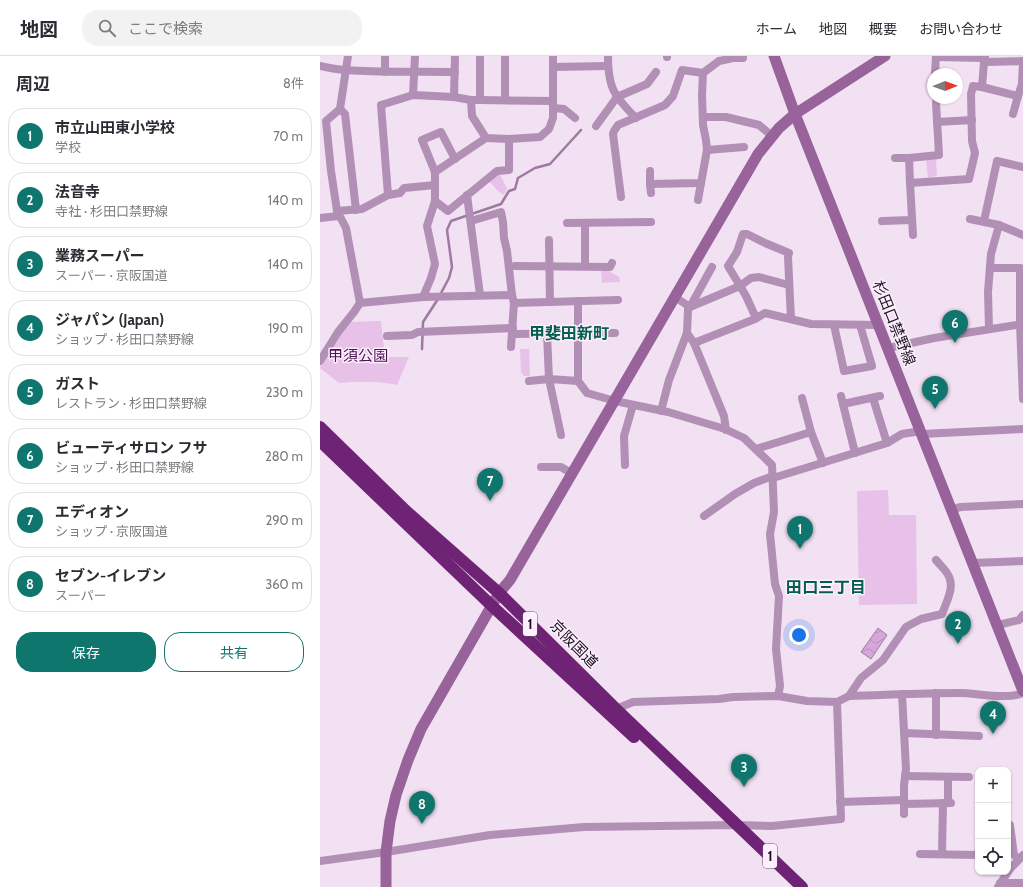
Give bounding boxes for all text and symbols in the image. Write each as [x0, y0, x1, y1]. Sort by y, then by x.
search box [82, 10, 362, 46]
icon: search [96, 17, 118, 39]
text: 地図 [20, 18, 58, 41]
text: ここで検索 [128, 20, 203, 38]
text: ホーム [755, 20, 797, 38]
text: 地図 [819, 20, 847, 38]
text: 概要 [869, 20, 897, 38]
text: お問い合わせ [919, 20, 1003, 38]
north arrow [927, 68, 963, 104]
text: 周辺 [16, 74, 50, 94]
text: 8件 [283, 75, 304, 91]
text: 市立山田東小学校 [55, 119, 175, 137]
text: 1 [28, 128, 32, 144]
text: 70 m [273, 128, 303, 144]
text: 学校 [55, 139, 81, 155]
text: 法音寺 [55, 183, 100, 201]
text: 2 [27, 192, 33, 208]
text: 140 m [268, 192, 303, 208]
text: 寺社 · 杉田口禁野線 [55, 203, 168, 219]
text: 業務スーパー [55, 247, 145, 265]
text: 3 [26, 256, 34, 272]
text: 140 m [268, 256, 303, 272]
text: スーパー · 京阪国道 [55, 267, 168, 283]
street label: 杉田口禁野線 [869, 278, 919, 368]
pin: 6 [942, 310, 968, 343]
text: ジャパン (Japan) [55, 311, 164, 329]
text: 4 [26, 320, 34, 336]
text: 190 m [268, 320, 303, 336]
district label: 甲斐田新町 [529, 324, 609, 343]
text: ショップ · 杉田口禁野線 [55, 331, 194, 347]
park label: 甲須公園 [328, 347, 388, 365]
text: ガスト [55, 375, 100, 393]
pin: 5 [922, 376, 948, 409]
text: 5 [27, 384, 33, 400]
text: 230 m [266, 384, 303, 400]
text: レストラン · 杉田口禁野線 [55, 395, 207, 411]
text: ビューティサロン フサ [55, 439, 207, 457]
text: 6 [26, 448, 34, 464]
text: 280 m [265, 448, 303, 464]
text: ショップ · 杉田口禁野線 [55, 459, 194, 475]
pin: 7 [477, 468, 503, 501]
text: エディオン [55, 503, 129, 521]
text: 7 [27, 512, 33, 528]
text: 290 m [265, 512, 303, 528]
pin: 1 [787, 516, 813, 549]
text: ショップ · 京阪国道 [55, 523, 168, 539]
text: セブン-イレブン [55, 567, 166, 585]
text: 8 [26, 576, 34, 592]
text: 360 m [265, 576, 303, 592]
district label: 田口三丁目 [786, 578, 866, 597]
text: スーパー [55, 587, 107, 603]
pin: 2 [945, 611, 971, 644]
road number: 1 [523, 612, 537, 636]
street label: 京阪国道 [546, 616, 602, 672]
your location [789, 625, 809, 645]
button: 保存 [16, 632, 156, 672]
button: 共有 [164, 632, 304, 672]
pin: 4 [980, 701, 1006, 734]
pin: 3 [731, 754, 757, 787]
map controls [975, 767, 1011, 875]
button: + [975, 767, 1011, 803]
pin: 8 [409, 791, 435, 824]
button: − [975, 803, 1011, 839]
button: locate [975, 839, 1011, 875]
road number: 1 [763, 844, 777, 868]

